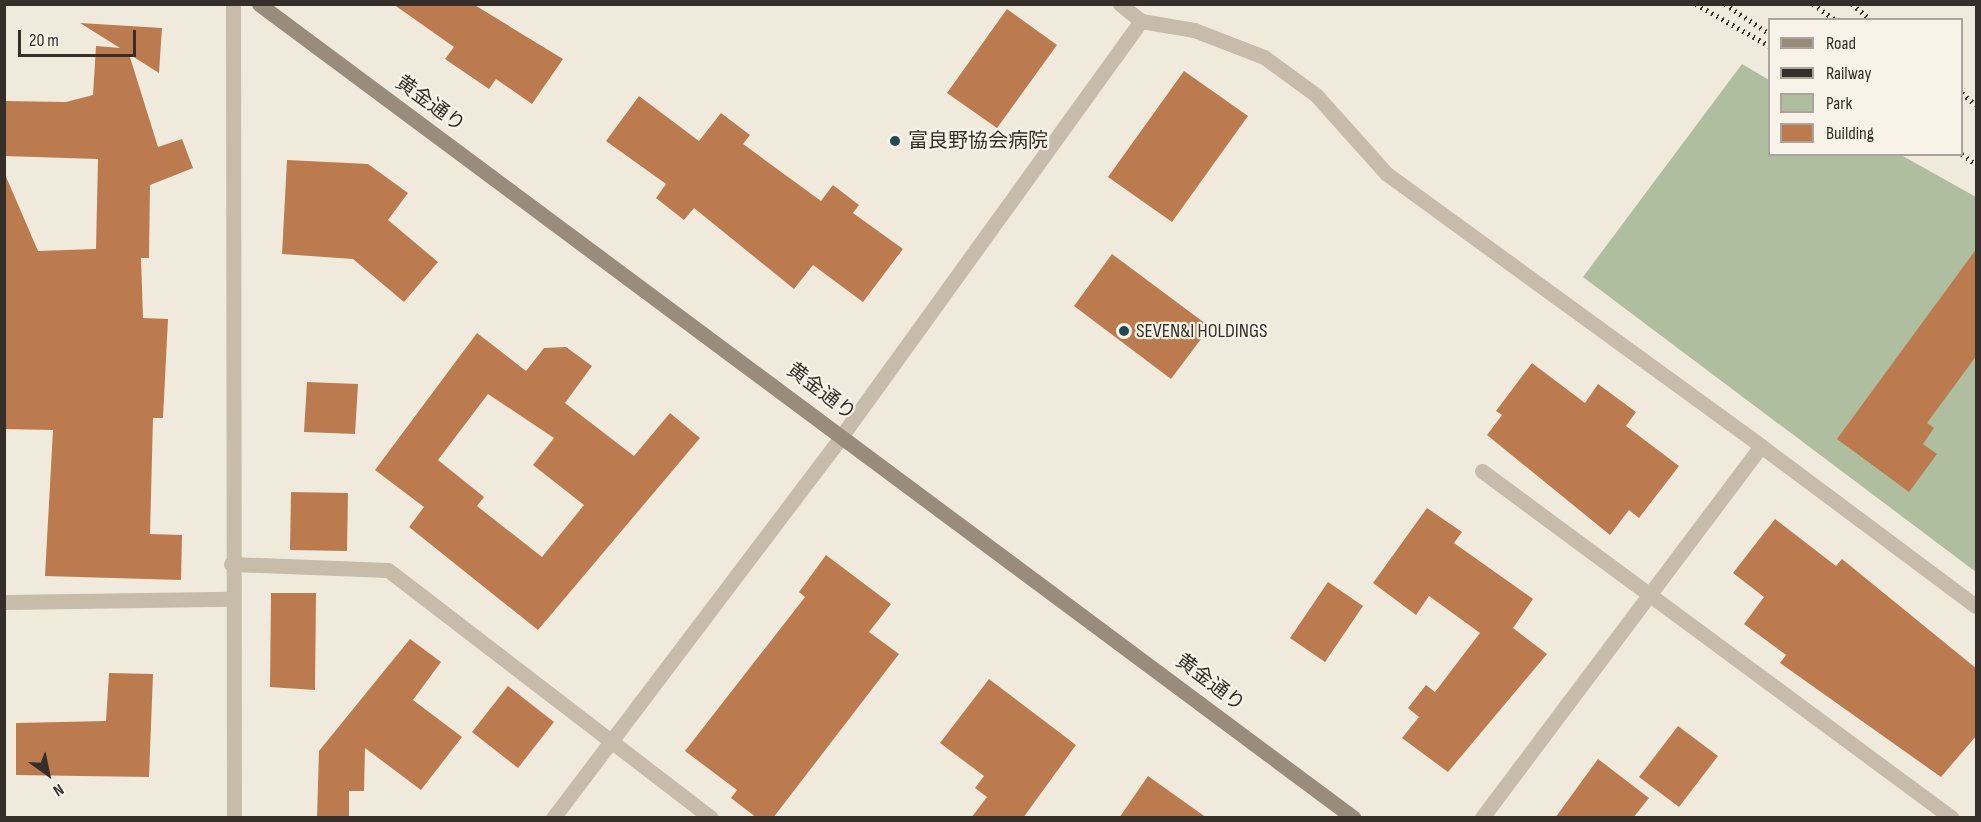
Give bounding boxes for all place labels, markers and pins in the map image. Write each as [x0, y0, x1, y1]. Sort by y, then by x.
place label: 富良野協会病院 [908, 129, 1048, 153]
marker: 富良野協会病院 [886, 132, 904, 150]
place label: SEVEN&I HOLDINGS [1136, 319, 1268, 343]
marker: SEVEN&I HOLDINGS [1117, 324, 1131, 338]

